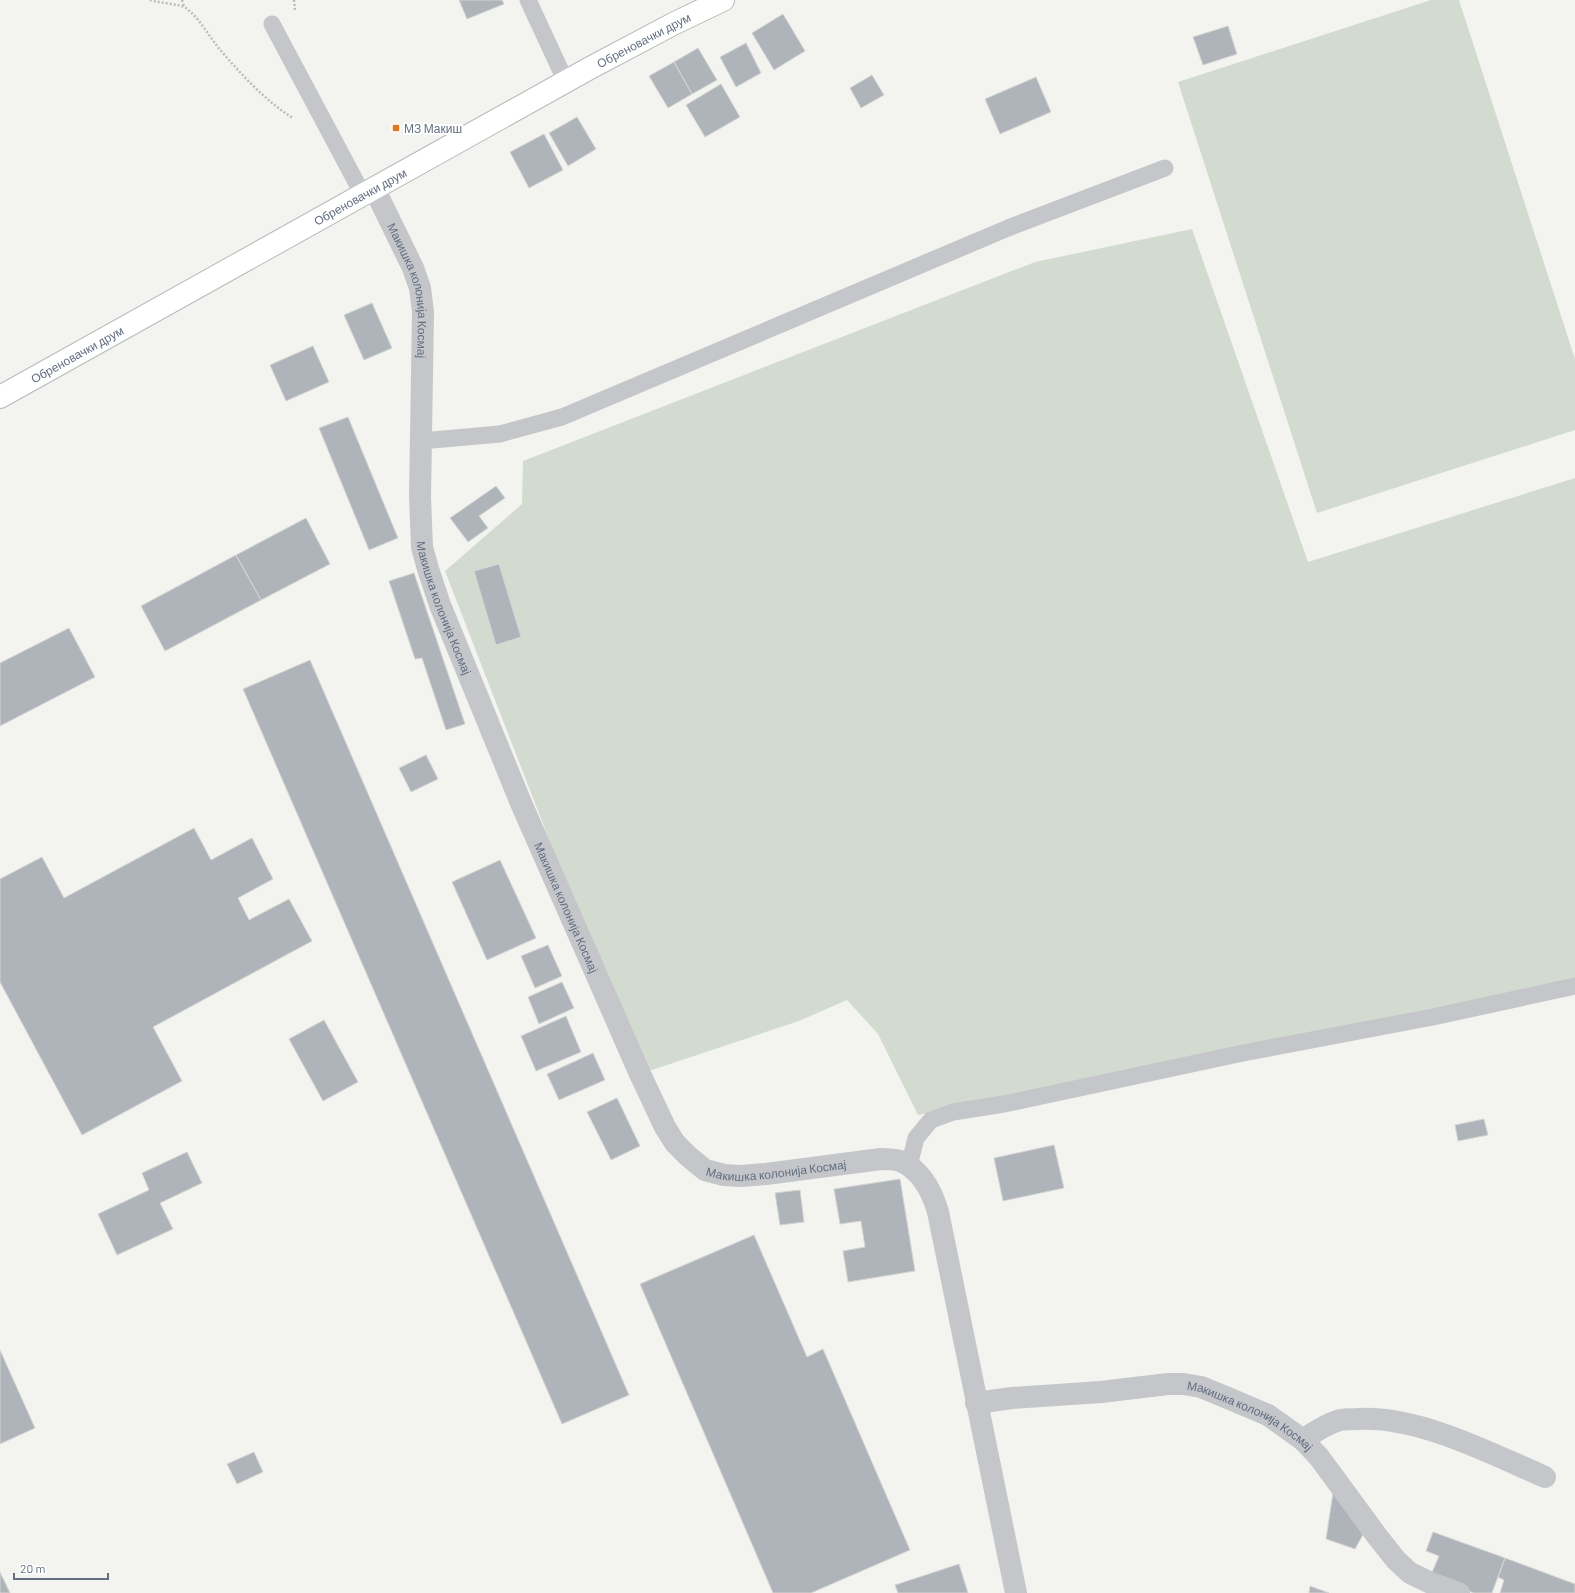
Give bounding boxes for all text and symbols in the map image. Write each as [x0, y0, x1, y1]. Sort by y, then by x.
street label: Обреновачки друм [594, 10, 693, 70]
place label: МЗ Макиш [404, 121, 462, 135]
marker: МЗ Макиш [391, 123, 401, 133]
street label: Обреновачки друм [311, 165, 409, 228]
street label: Макишка колонија Космај [385, 220, 430, 358]
street label: Обреновачки друм [28, 323, 126, 386]
street label: Макишка колонија Космај [415, 541, 475, 677]
street label: Макишка колонија Космај [532, 840, 602, 975]
street label: Макишка колонија Космај [705, 1157, 847, 1183]
street label: Макишка колонија Космај [1186, 1378, 1316, 1454]
scale bar [14, 1555, 108, 1581]
text: 20 m [20, 1561, 46, 1575]

